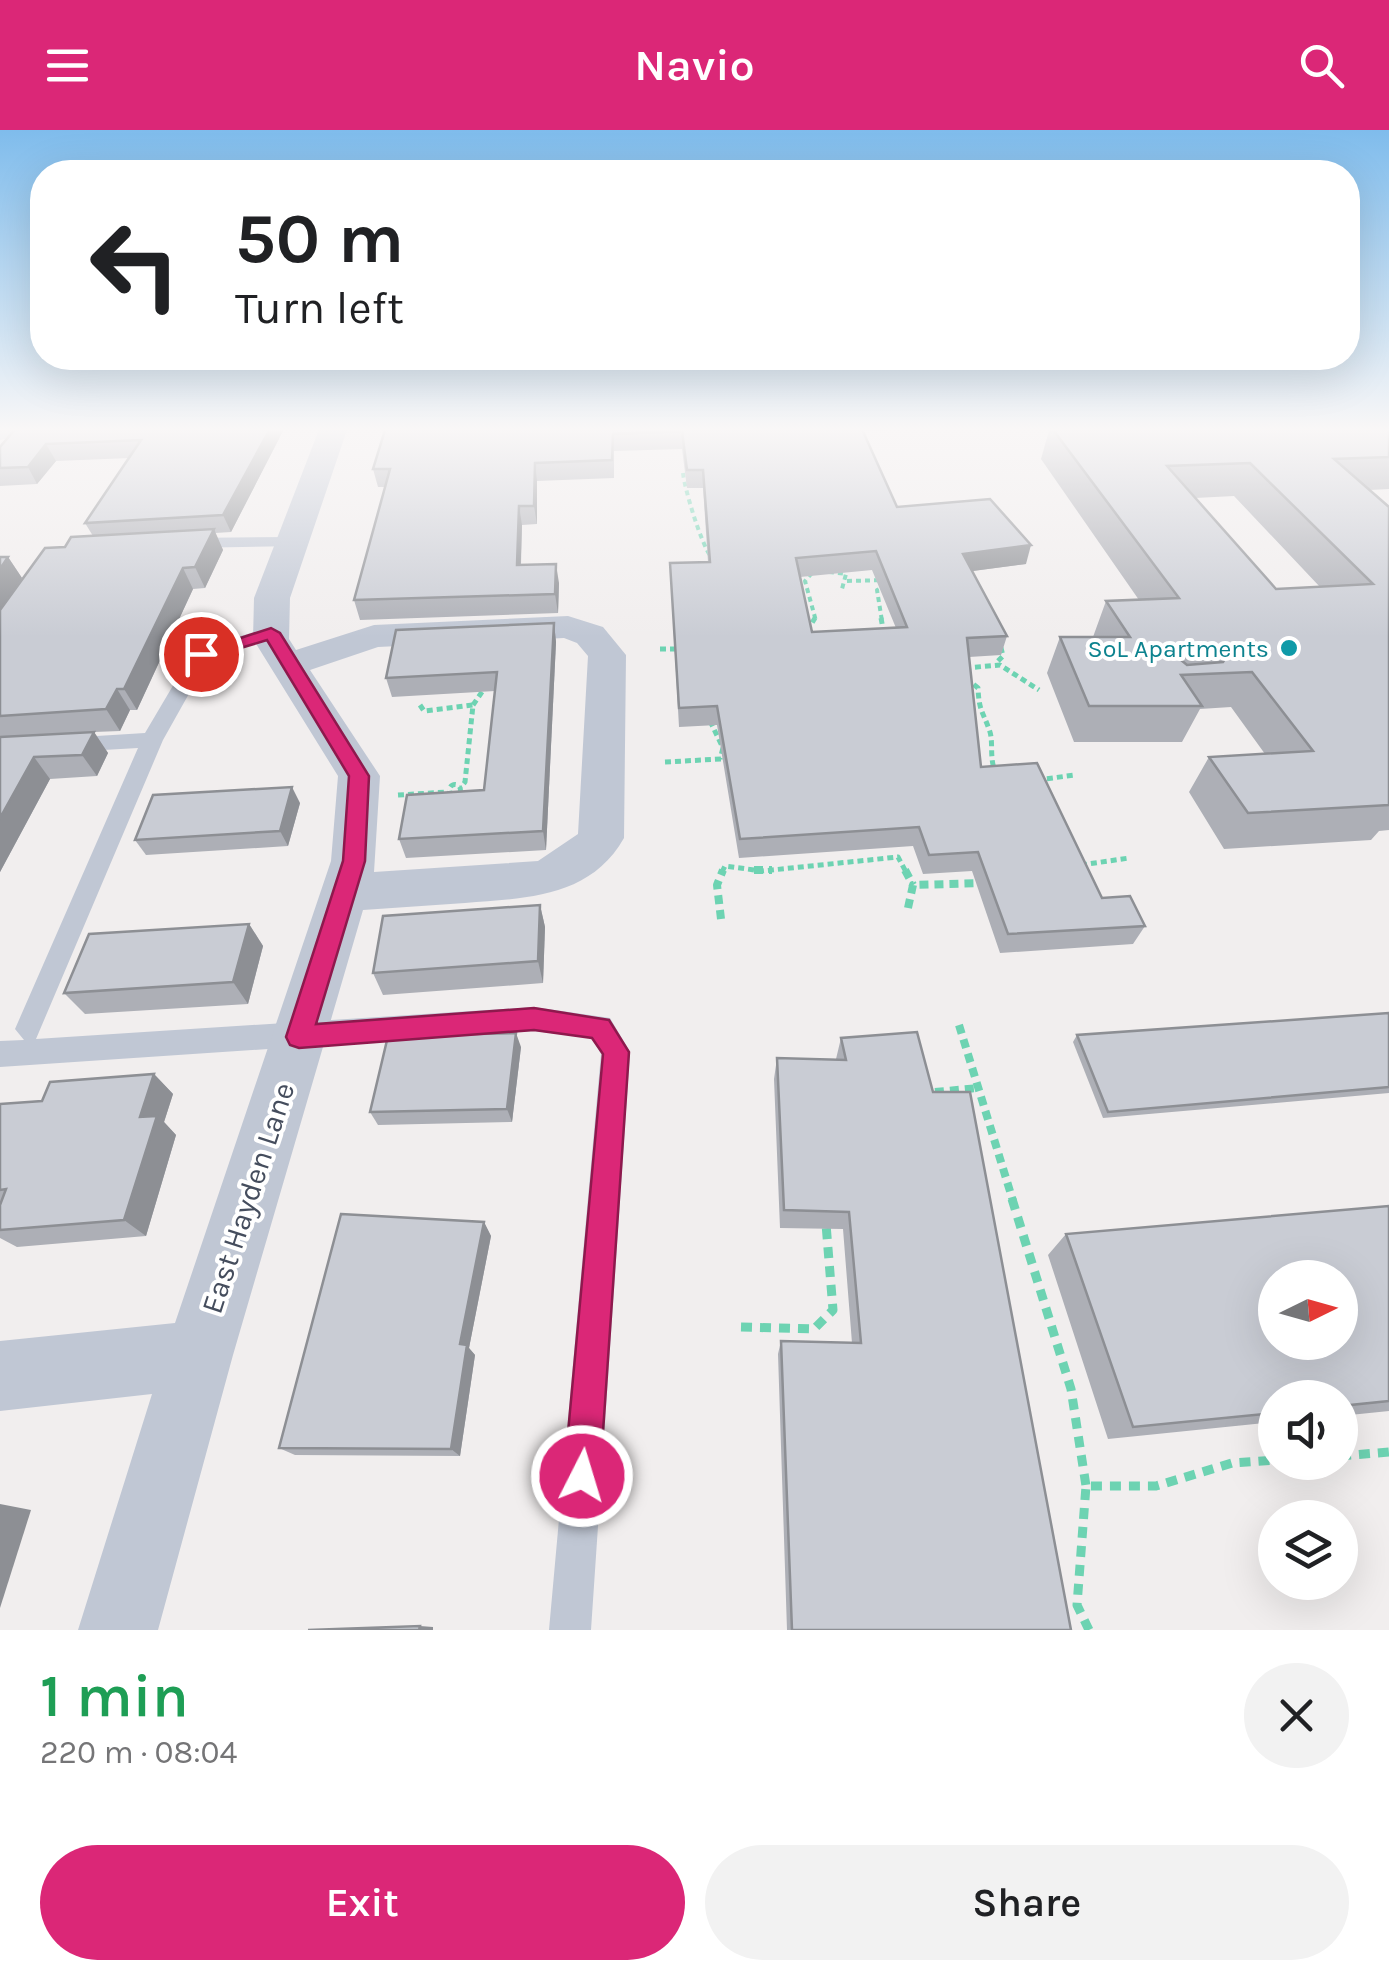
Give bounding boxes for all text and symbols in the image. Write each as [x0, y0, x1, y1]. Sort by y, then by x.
icon: menu [40, 38, 95, 93]
icon: search [1294, 38, 1349, 93]
text: Navio [634, 39, 755, 91]
text: 50 m [235, 198, 404, 280]
icon: left [70, 200, 200, 330]
text: Turn left [235, 282, 404, 334]
pin [159, 612, 244, 697]
icon: arrive [174, 627, 229, 682]
place label: SoL Apartments [1088, 634, 1269, 663]
marker: SoL Apartments [1278, 637, 1300, 659]
street label: East Hayden Lane [194, 1078, 302, 1318]
north arrow [1258, 1260, 1358, 1360]
map controls [1258, 1260, 1358, 1600]
button: sound [1258, 1380, 1358, 1480]
position arrow [530, 1424, 634, 1528]
button: layers [1258, 1500, 1358, 1600]
text: 1 min [40, 1661, 189, 1731]
button: close [1244, 1663, 1349, 1768]
text: 220 m · 08:04 [40, 1734, 237, 1771]
button: Exit [40, 1845, 685, 1960]
button: Share [705, 1845, 1349, 1960]

